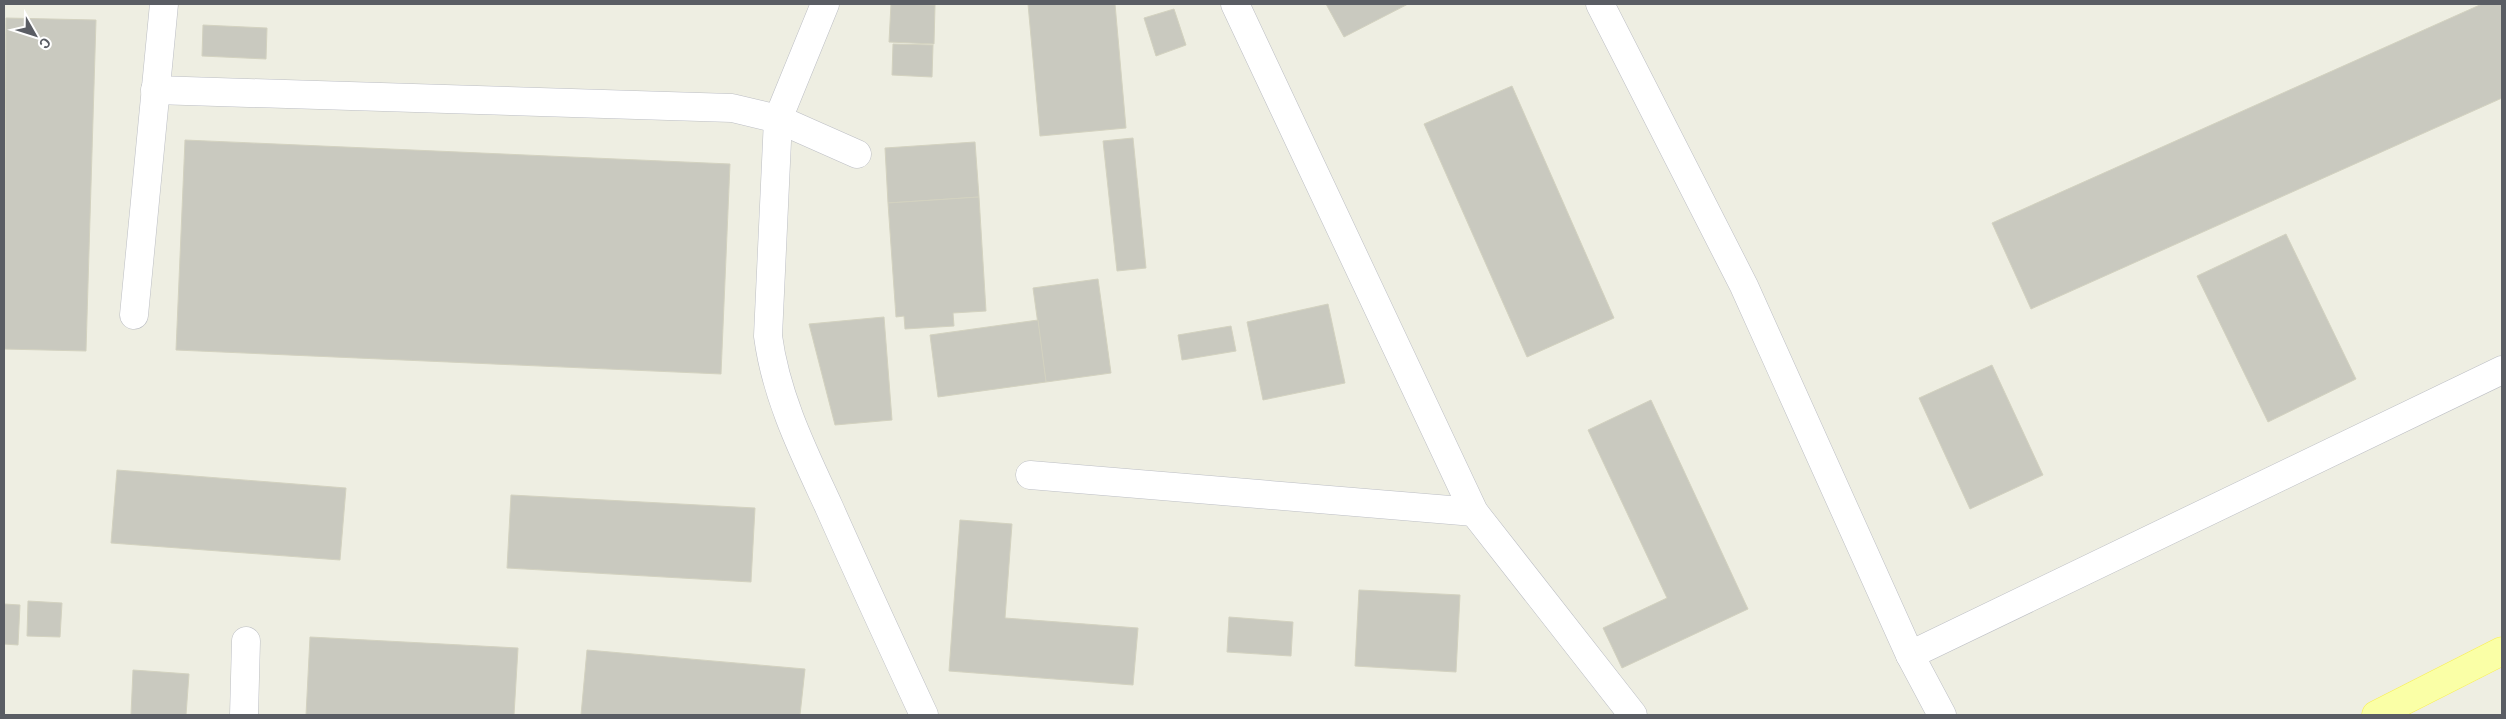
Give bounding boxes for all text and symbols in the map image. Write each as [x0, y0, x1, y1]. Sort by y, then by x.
north arrow [10, 10, 60, 60]
text: С [36, 35, 54, 52]

